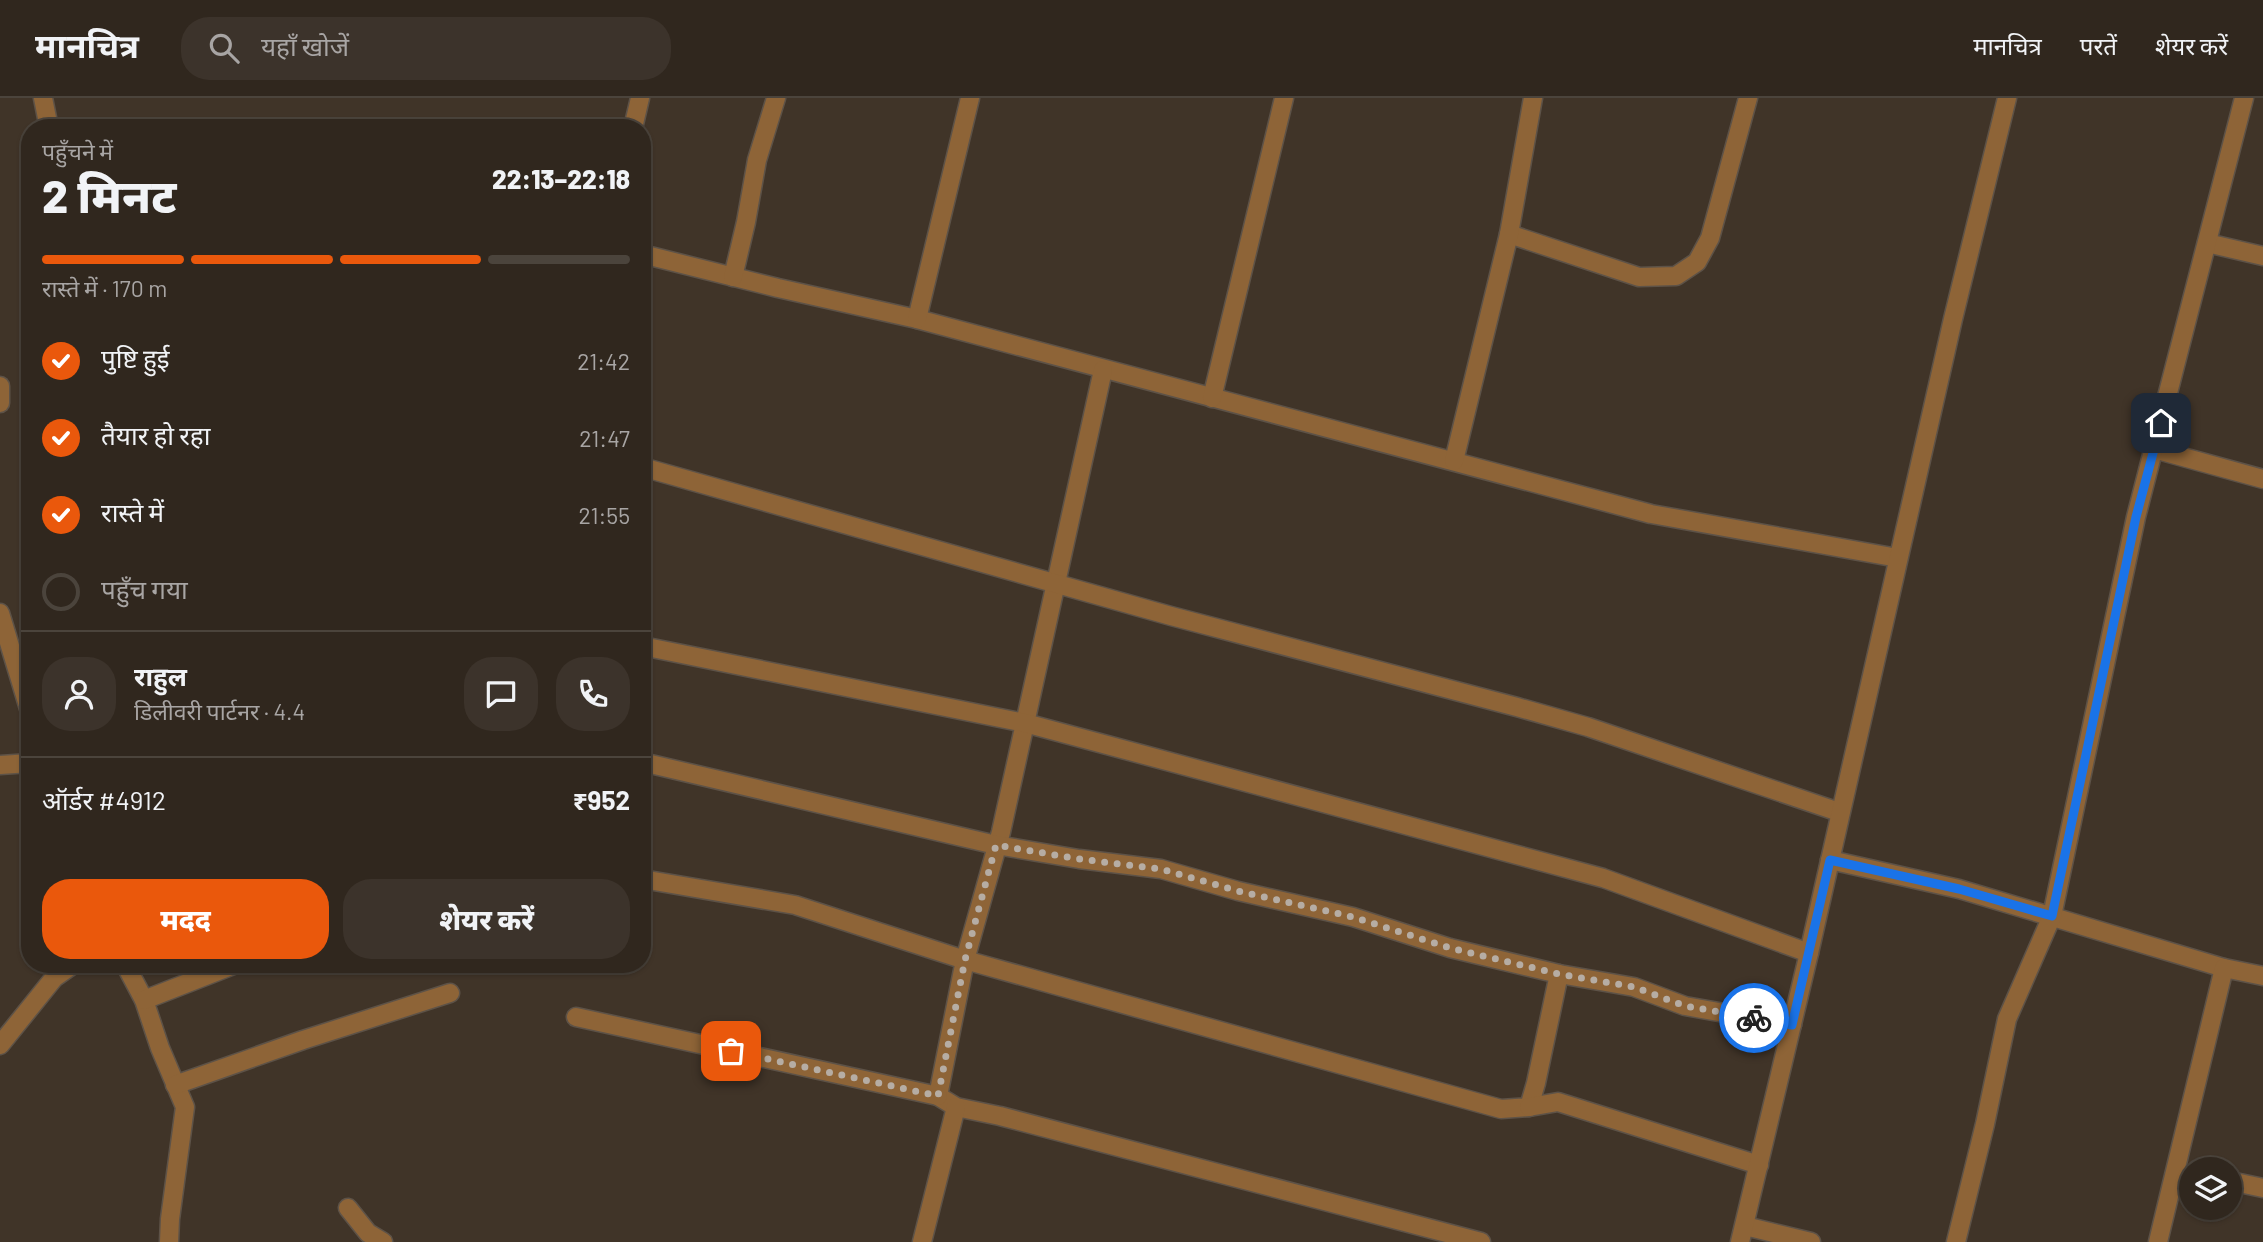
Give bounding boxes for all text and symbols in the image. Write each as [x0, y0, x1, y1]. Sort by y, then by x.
search box [181, 17, 671, 80]
text: मानचित्र [35, 25, 139, 65]
icon: search [205, 29, 243, 67]
text: यहाँ खोजें [261, 30, 349, 61]
text: मानचित्र [1973, 31, 2042, 60]
text: परतें [2080, 31, 2117, 60]
text: शेयर करें [2155, 31, 2228, 60]
text: पहुँचने में [42, 137, 113, 165]
text: 22:13–22:18 [492, 163, 630, 194]
text: 2 मिनट [42, 167, 176, 222]
text: रास्ते में · 170 m [42, 274, 167, 302]
icon: check [42, 342, 80, 380]
text: पुष्टि हुई [101, 342, 169, 373]
text: 21:42 [577, 347, 630, 375]
pin [2131, 393, 2191, 453]
icon: home [2142, 404, 2180, 442]
icon: check [42, 419, 80, 457]
text: तैयार हो रहा [101, 419, 210, 450]
text: 21:47 [579, 424, 630, 452]
icon: check [42, 496, 80, 534]
text: रास्ते में [101, 496, 164, 527]
text: 21:55 [579, 501, 630, 529]
text: पहुँच गया [101, 573, 188, 604]
button: person [42, 657, 116, 731]
button: chat [464, 657, 538, 731]
button: phone [556, 657, 630, 731]
text: राहुल [134, 660, 187, 691]
text: डिलीवरी पार्टनर · 4.4 [134, 697, 305, 725]
text: ऑर्डर #4912 [42, 784, 166, 815]
text: ₹952 [573, 784, 630, 815]
button: मदद [42, 879, 329, 959]
button: शेयर करें [343, 879, 630, 959]
courier [1719, 983, 1789, 1053]
icon: bike [1735, 999, 1773, 1037]
pin [701, 1021, 761, 1081]
icon: bag [712, 1032, 750, 1070]
map controls [2179, 1157, 2242, 1220]
button: layers [2179, 1157, 2242, 1220]

